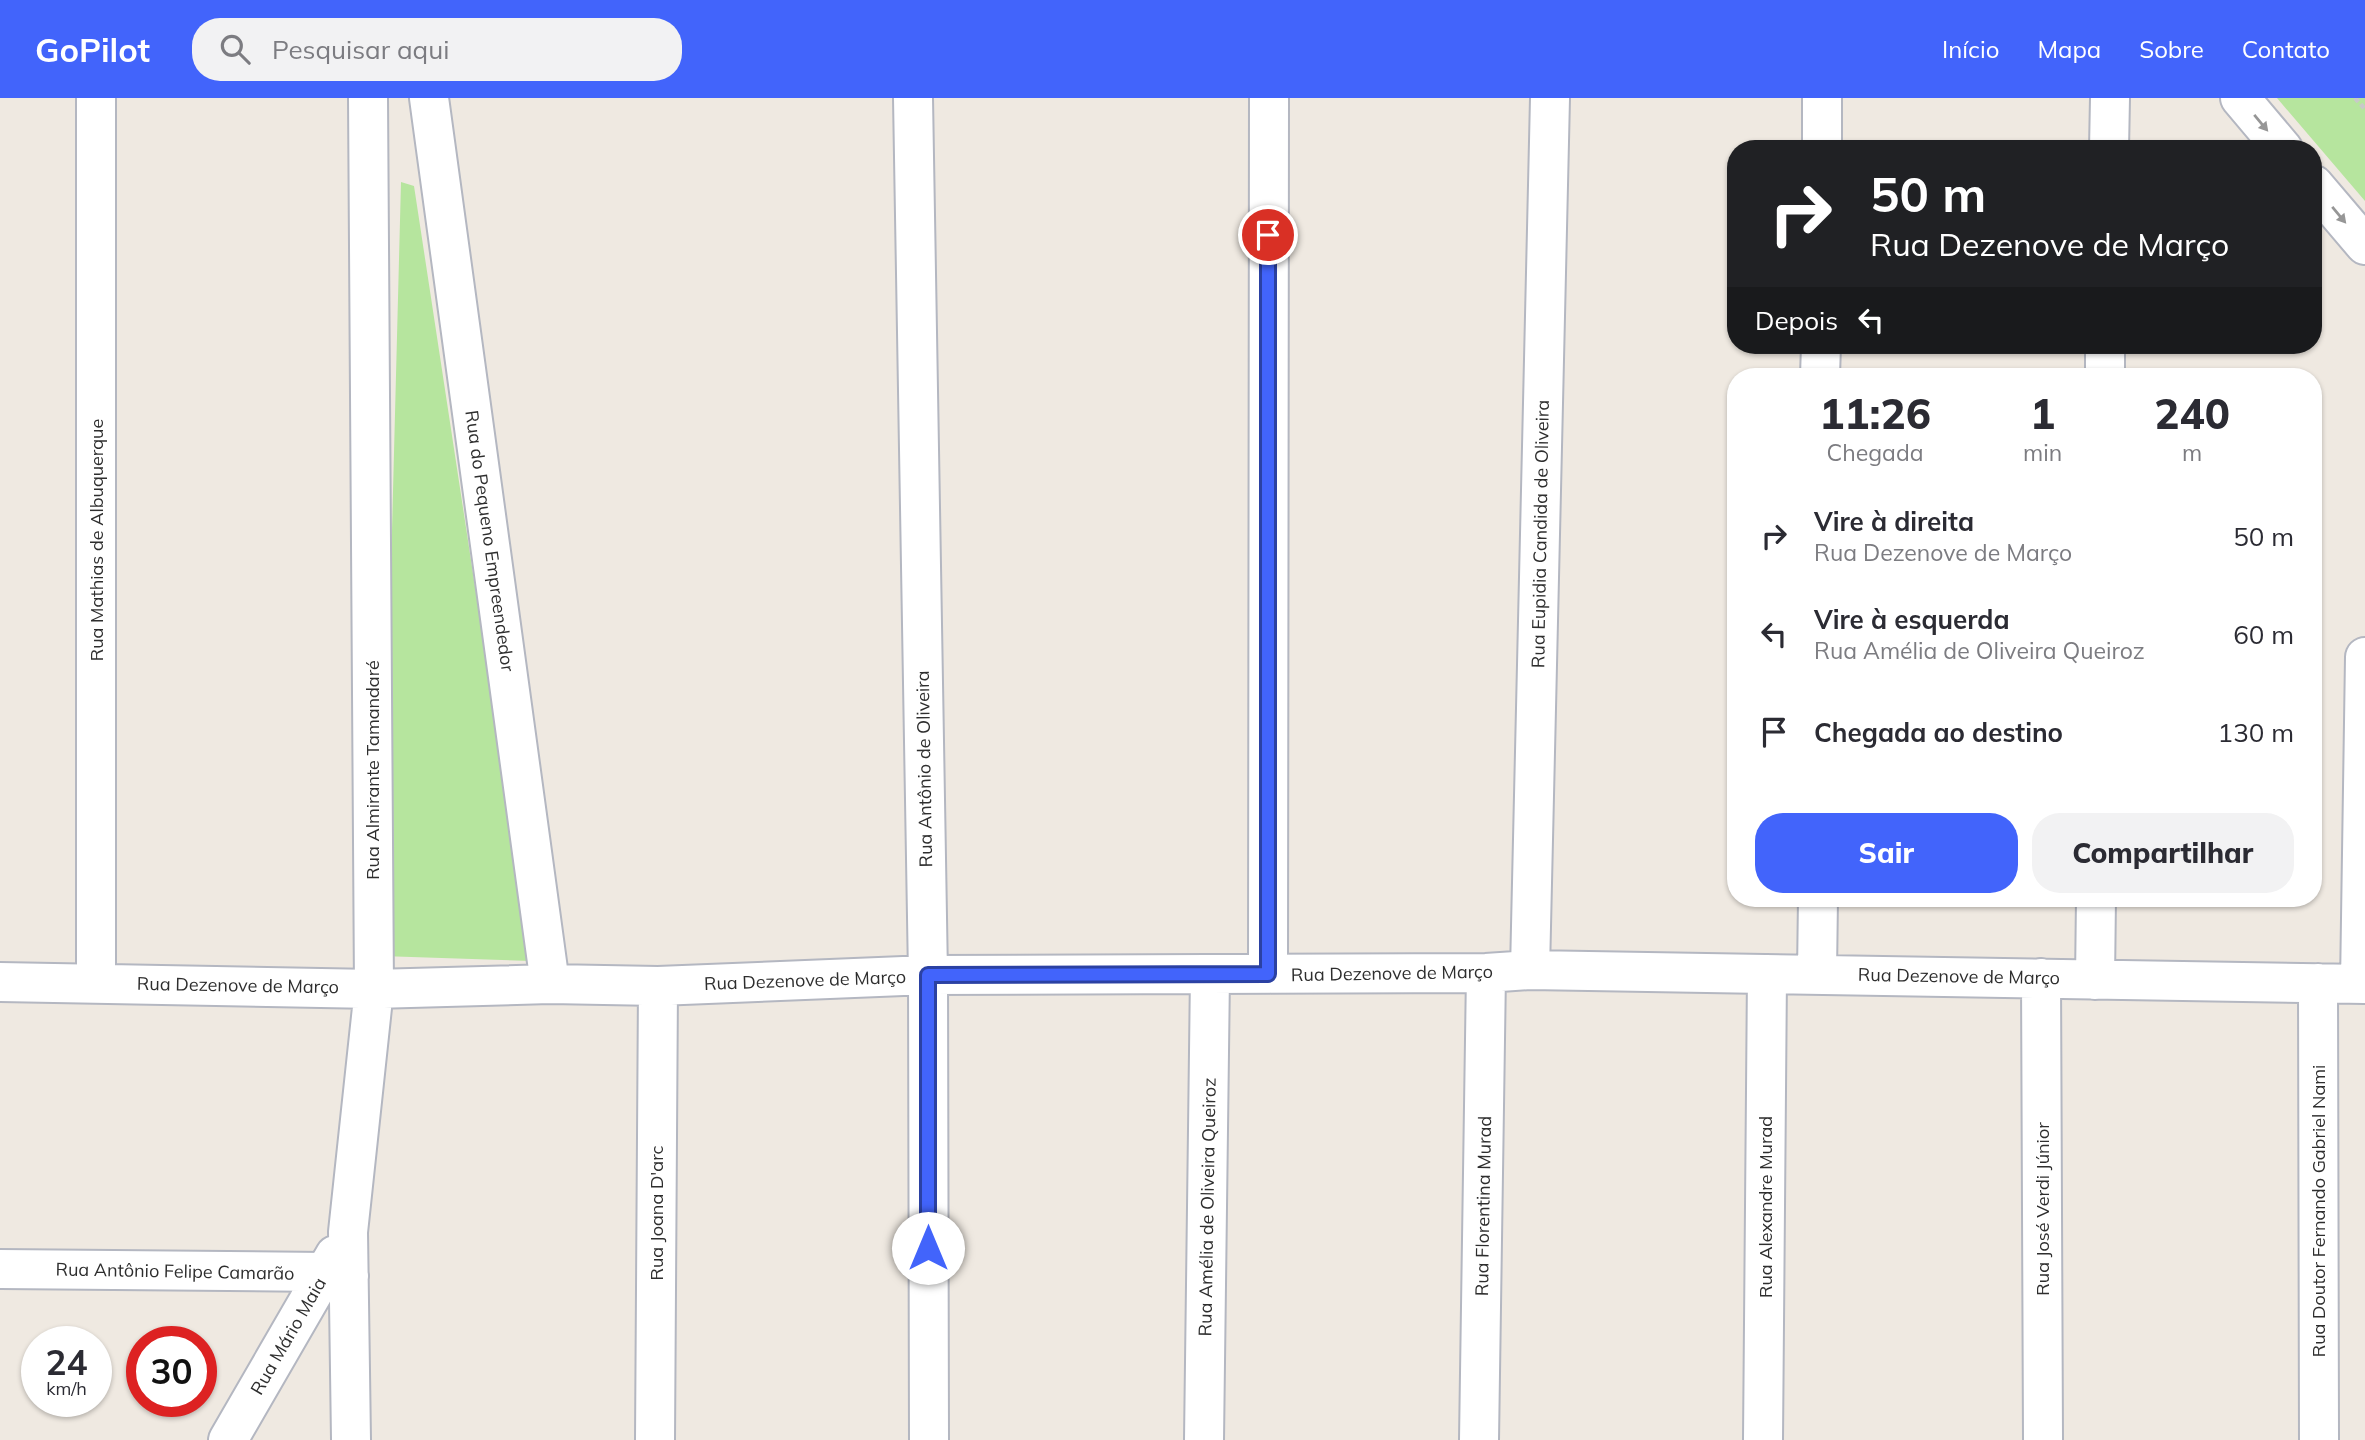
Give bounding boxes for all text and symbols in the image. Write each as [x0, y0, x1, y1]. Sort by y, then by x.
search box [192, 18, 682, 81]
text: GoPilot [35, 29, 150, 70]
icon: search [216, 30, 254, 68]
text: Pesquisar aqui [272, 33, 449, 66]
text: Início [1942, 34, 1999, 64]
text: Mapa [2037, 34, 2101, 64]
text: Sobre [2139, 34, 2204, 64]
text: Contato [2242, 34, 2330, 64]
one-way arrow [2253, 115, 2268, 132]
text: 50 m [1870, 163, 1986, 224]
icon: right [1755, 168, 1846, 259]
pin [1238, 205, 1298, 265]
one-way arrow [2331, 206, 2346, 223]
icon: arrive [1249, 216, 1287, 254]
text: Rua Dezenove de Março [1870, 224, 2229, 264]
icon: left [1852, 301, 1890, 339]
text: Depois [1755, 304, 1838, 337]
text: 11:26 [1819, 387, 1931, 440]
text: 1 [2030, 387, 2055, 440]
text: 240 [2154, 387, 2230, 440]
street label: Rua Eupidia Candida de Oliveira [1526, 400, 1554, 668]
street label: Rua do Pequeno Empreendedor [460, 409, 520, 674]
street label: Rua Mathias de Albuquerque [85, 419, 108, 661]
text: Chegada [1826, 438, 1923, 467]
text: min [2023, 438, 2062, 467]
text: m [2182, 438, 2202, 467]
text: Vire à direita [1814, 505, 1974, 538]
icon: right [1755, 517, 1793, 555]
text: 50 m [2233, 520, 2294, 553]
text: Rua Dezenove de Março [1814, 538, 2072, 567]
text: Vire à esquerda [1814, 603, 2010, 636]
icon: left [1755, 615, 1793, 653]
text: 60 m [2233, 618, 2294, 651]
text: Rua Amélia de Oliveira Queiroz [1814, 636, 2145, 665]
street label: Rua Almirante Tamandaré [361, 660, 384, 880]
street label: Rua Antônio de Oliveira [911, 670, 937, 868]
icon: arrive [1755, 713, 1793, 751]
text: Chegada ao destino [1814, 716, 2063, 749]
text: 130 m [2218, 716, 2294, 749]
button: Sair [1755, 813, 2018, 893]
button: Compartilhar [2032, 813, 2294, 893]
street label: Rua Dezenove de Março [1291, 960, 1493, 986]
street label: Rua Dezenove de Março [1858, 963, 2060, 989]
street label: Rua Dezenove de Março [704, 965, 906, 995]
street label: Rua Dezenove de Março [137, 972, 339, 998]
street label: Rua Doutor Fernando Gabriel Nami [2307, 1065, 2330, 1357]
street label: Rua Amélia de Oliveira Queiroz [1193, 1077, 1221, 1337]
street label: Rua Florentina Murad [1470, 1116, 1496, 1296]
street label: Rua Alexandre Murad [1754, 1116, 1777, 1298]
street label: Rua José Verdi Júnior [2031, 1122, 2054, 1296]
street label: Rua Joana D'arc [645, 1145, 668, 1280]
position arrow [891, 1211, 965, 1285]
street label: Rua Antônio Felipe Camarão [55, 1257, 295, 1285]
street label: Rua Mário Maia [245, 1273, 331, 1399]
speed limit sign: 30 [126, 1326, 217, 1417]
text: 24 [45, 1340, 88, 1384]
text: km/h [46, 1377, 87, 1400]

